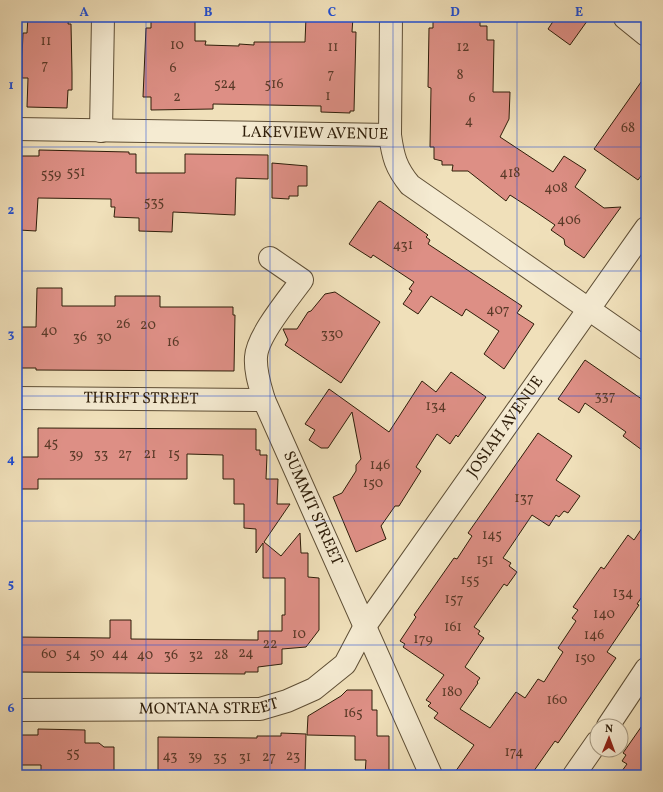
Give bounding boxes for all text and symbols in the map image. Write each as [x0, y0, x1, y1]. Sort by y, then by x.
text: A [79, 4, 89, 22]
text: B [204, 4, 213, 22]
text: C [328, 4, 336, 22]
text: D [450, 4, 460, 22]
text: E [575, 4, 583, 22]
house number: 11 [41, 32, 51, 51]
house number: 10 [170, 36, 184, 55]
house number: 11 [328, 38, 338, 57]
house number: 12 [457, 38, 469, 57]
house number: 7 [42, 56, 49, 75]
house number: 6 [169, 59, 177, 78]
house number: 7 [328, 65, 335, 84]
house number: 8 [456, 66, 464, 85]
house number: 524 [214, 75, 236, 94]
house number: 516 [264, 75, 284, 94]
text: 1 [8, 77, 14, 95]
house number: 1 [325, 87, 331, 106]
house number: 2 [173, 88, 181, 107]
house number: 6 [468, 89, 476, 108]
house number: 4 [465, 112, 473, 131]
house number: 68 [621, 119, 635, 138]
street label: LAKEVIEW AVENUE [241, 122, 389, 146]
house number: 551 [67, 163, 85, 182]
house number: 418 [500, 164, 520, 183]
house number: 559 [41, 165, 61, 184]
house number: 408 [544, 179, 568, 198]
house number: 535 [144, 193, 164, 212]
text: 2 [8, 202, 15, 220]
house number: 406 [557, 211, 581, 230]
house number: 431 [393, 236, 413, 255]
house number: 407 [486, 301, 510, 320]
house number: 26 [116, 315, 130, 334]
house number: 20 [140, 316, 156, 335]
house number: 40 [41, 322, 57, 341]
house number: 330 [321, 325, 343, 344]
text: 3 [8, 326, 15, 344]
house number: 36 [73, 328, 87, 347]
house number: 30 [96, 328, 112, 347]
house number: 16 [167, 333, 179, 352]
street label: JOSIAH AVENUE [462, 372, 549, 482]
house number: 337 [594, 387, 616, 406]
street label: THRIFT STREET [83, 388, 199, 410]
house number: 134 [426, 397, 446, 416]
house number: 45 [44, 434, 58, 453]
house number: 39 [69, 445, 83, 464]
house number: 33 [94, 445, 108, 464]
house number: 27 [118, 445, 132, 464]
house number: 21 [144, 445, 156, 464]
house number: 15 [168, 445, 180, 464]
street label: SUMMIT STREET [277, 448, 347, 569]
text: 4 [7, 451, 15, 469]
house number: 146 [370, 456, 390, 475]
house number: 150 [363, 474, 383, 493]
house number: 137 [514, 489, 534, 508]
house number: 145 [482, 526, 502, 545]
house number: 151 [476, 551, 494, 570]
house number: 155 [461, 571, 479, 590]
text: 5 [8, 576, 14, 594]
house number: 134 [613, 584, 633, 603]
house number: 157 [445, 590, 464, 609]
house number: 140 [593, 605, 615, 624]
house number: 161 [444, 618, 462, 637]
house number: 10 [292, 625, 306, 644]
house number: 146 [584, 626, 604, 645]
house number: 179 [413, 630, 433, 649]
house number: 22 [262, 635, 278, 654]
house number: 24 [238, 644, 254, 663]
house number: 60 [41, 645, 57, 664]
house number: 54 [65, 645, 81, 664]
house number: 50 [90, 645, 104, 664]
house number: 44 [112, 645, 128, 664]
house number: 40 [137, 646, 153, 665]
house number: 36 [164, 646, 178, 665]
house number: 32 [189, 646, 203, 665]
house number: 28 [214, 646, 228, 665]
house number: 150 [575, 649, 595, 668]
house number: 180 [442, 683, 462, 702]
house number: 160 [547, 691, 567, 710]
street label: MONTANA STREET [139, 693, 282, 720]
text: 6 [7, 700, 15, 718]
house number: 165 [343, 704, 363, 723]
north arrow [589, 718, 629, 758]
text: N [605, 722, 613, 737]
house number: 174 [504, 743, 524, 762]
house number: 55 [66, 744, 80, 763]
house number: 43 [163, 747, 177, 766]
house number: 39 [188, 747, 202, 766]
house number: 23 [286, 747, 300, 766]
house number: 35 [213, 748, 227, 767]
house number: 31 [239, 748, 251, 767]
house number: 27 [262, 748, 276, 767]

